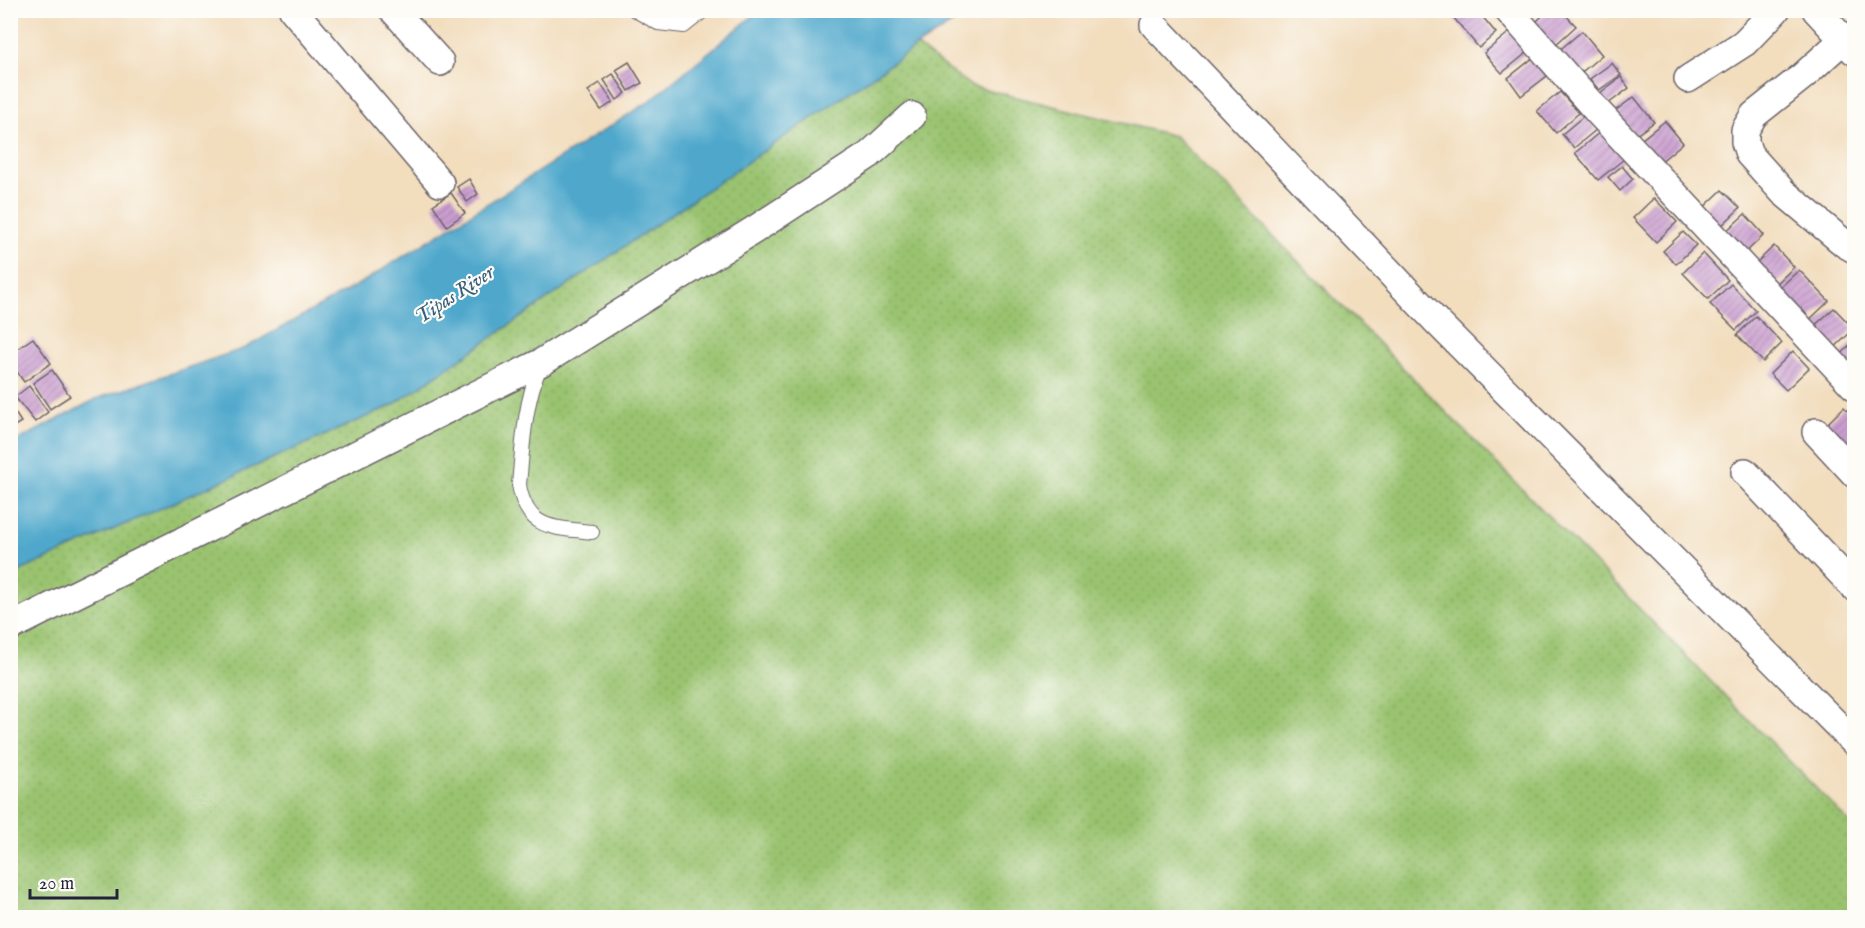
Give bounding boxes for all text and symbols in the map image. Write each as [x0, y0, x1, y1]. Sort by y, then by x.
water label: Tipas River [411, 260, 500, 330]
scale bar [30, 862, 117, 900]
text: 20 m [39, 873, 74, 896]

